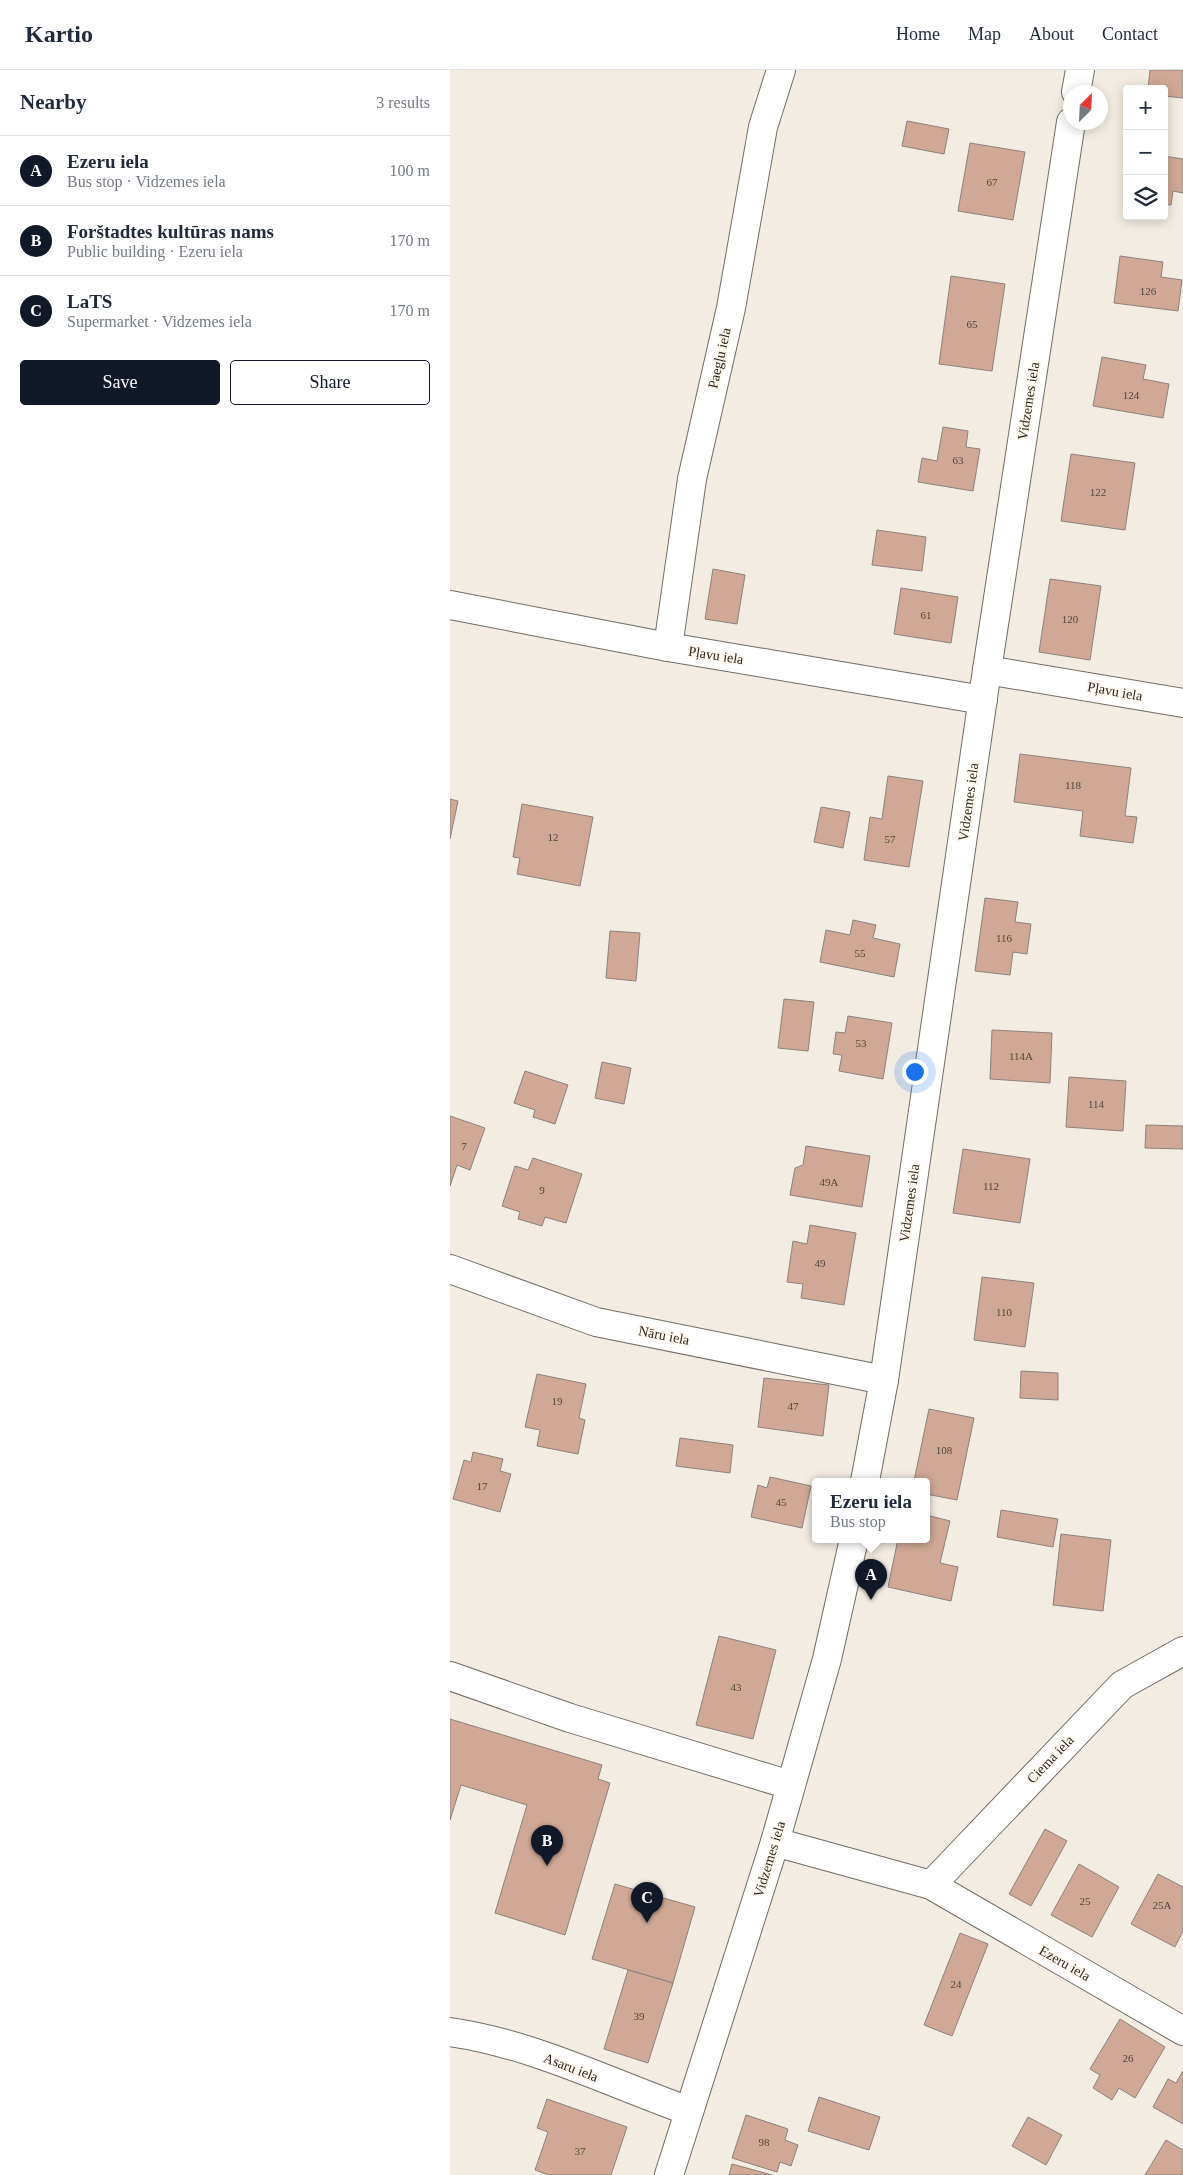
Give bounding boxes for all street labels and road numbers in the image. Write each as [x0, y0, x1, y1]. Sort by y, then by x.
street label: Paegļu iela [705, 326, 735, 390]
street label: Vidzemes iela [1015, 360, 1042, 441]
street label: Pļavu iela [687, 644, 745, 668]
street label: Pļavu iela [1086, 679, 1144, 705]
street label: Vidzemes iela [956, 761, 982, 842]
street label: Vidzemes iela [897, 1162, 923, 1243]
street label: Nāru iela [637, 1323, 691, 1348]
street label: Ciema iela [1024, 1732, 1077, 1786]
street label: Vidzemes iela [751, 1819, 788, 1899]
street label: Ezeru iela [1037, 1943, 1094, 1984]
street label: Asaru iela [541, 2050, 601, 2085]

